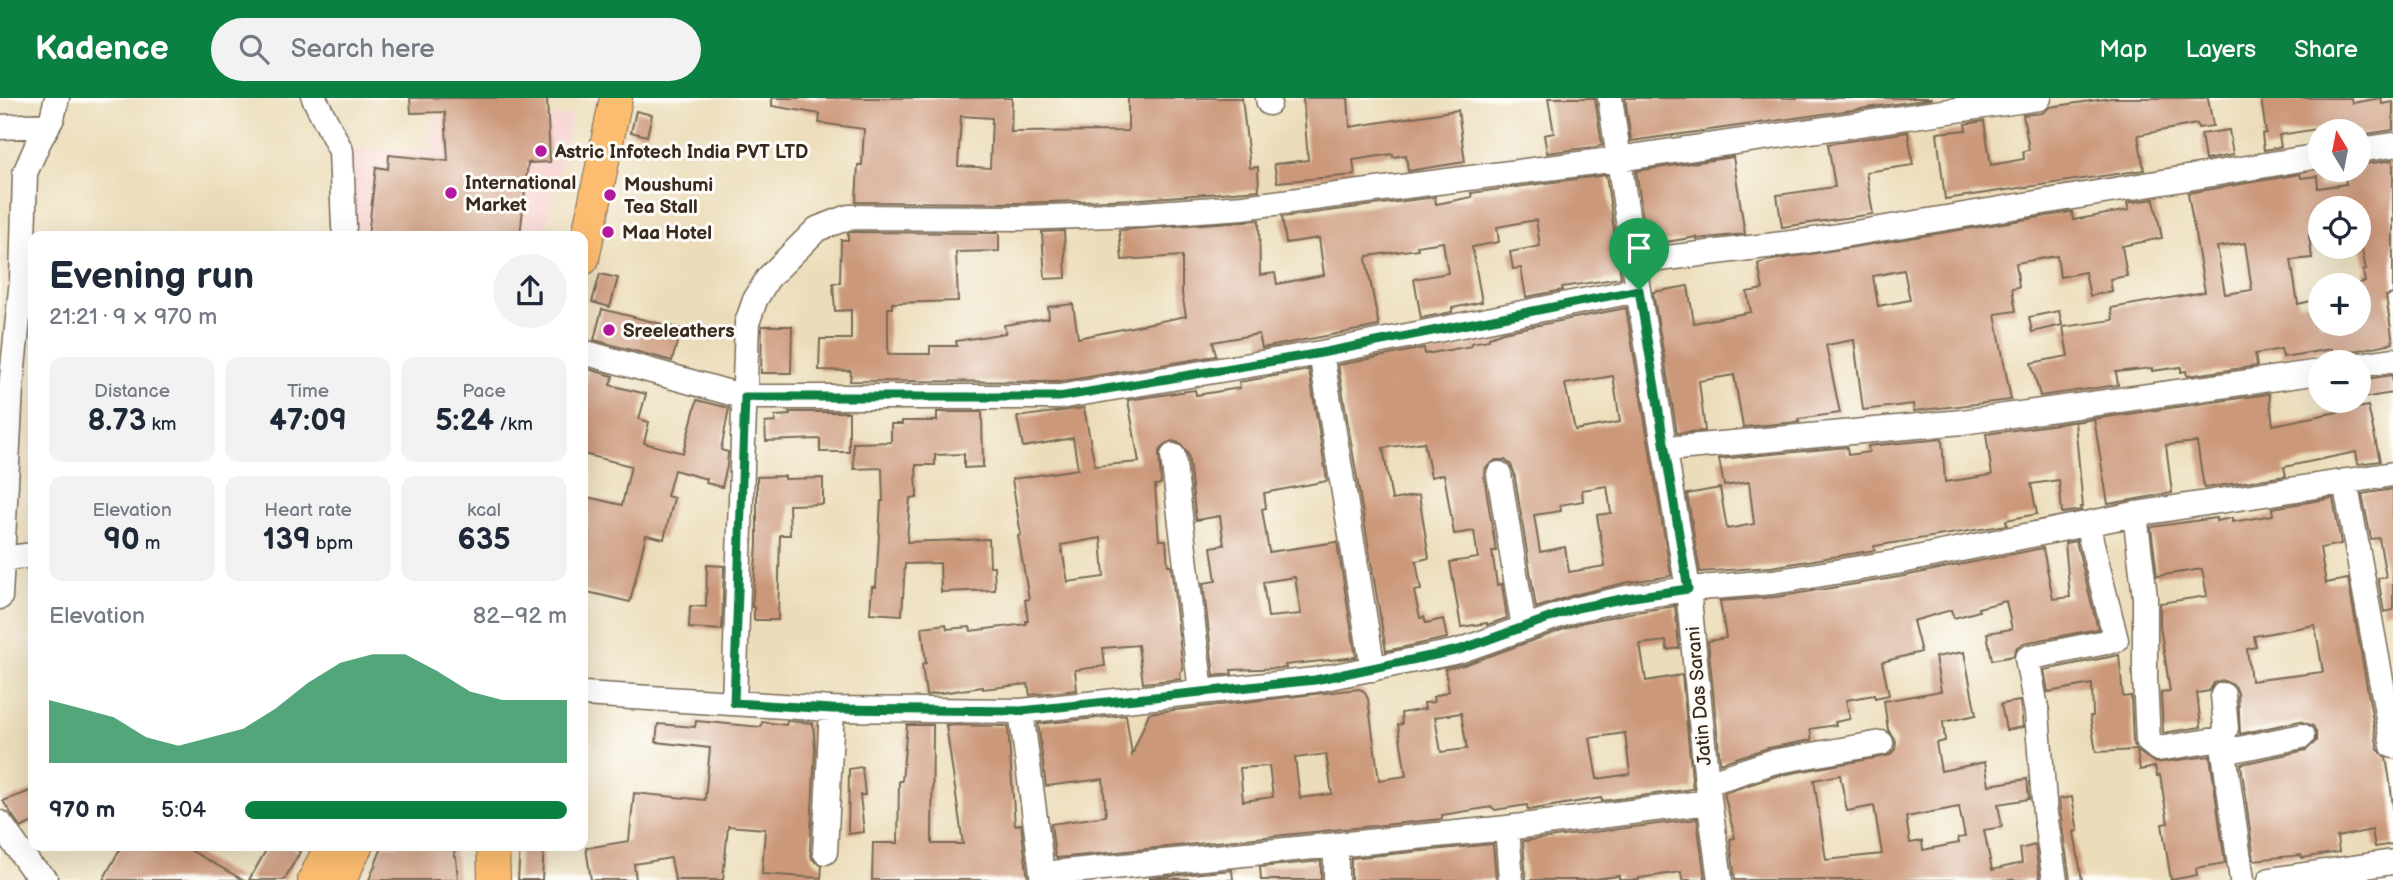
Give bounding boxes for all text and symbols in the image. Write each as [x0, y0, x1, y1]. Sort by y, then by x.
search box [211, 18, 701, 81]
text: Kadence [35, 29, 169, 69]
icon: search [235, 30, 273, 68]
text: Search here [291, 34, 435, 65]
text: Map [2099, 35, 2147, 64]
text: Layers [2185, 35, 2256, 64]
text: Share [2294, 35, 2358, 64]
north arrow [2308, 119, 2371, 182]
map controls [2308, 119, 2371, 413]
place label: Astric Infotech India PVT LTD [554, 141, 808, 164]
marker: Astric Infotech India PVT LTD [533, 143, 549, 159]
place label: International Market [465, 172, 576, 217]
place label: Moushumi Tea Stall [624, 174, 713, 219]
marker: International Market [443, 185, 459, 201]
marker: Moushumi Tea Stall [602, 187, 618, 203]
button: locate [2308, 196, 2371, 259]
pin [1609, 218, 1669, 290]
place label: Maa Hotel [622, 222, 712, 245]
marker: Maa Hotel [600, 224, 616, 240]
icon: arrive [1620, 229, 1658, 267]
text: Evening run [49, 254, 254, 299]
button: share [493, 254, 567, 328]
button: + [2308, 273, 2371, 336]
text: 21:21 · 9 × 970 m [49, 303, 217, 331]
place label: Sreeleathers [623, 320, 735, 343]
marker: Sreeleathers [601, 322, 617, 338]
button: − [2308, 350, 2371, 413]
text: Distance [94, 380, 170, 403]
text: Time [287, 380, 329, 403]
text: Pace [462, 380, 506, 403]
text: 8.73 [88, 403, 146, 439]
text: 47:09 [269, 403, 347, 439]
text: 5:24 [435, 403, 494, 439]
text: km [146, 413, 176, 436]
text: /km [494, 413, 533, 436]
text: Elevation [92, 499, 172, 522]
text: Heart rate [264, 499, 352, 522]
text: kcal [467, 499, 501, 522]
text: 90 [103, 522, 140, 558]
text: 139 [263, 522, 311, 558]
text: 635 [457, 522, 511, 558]
text: m [140, 532, 161, 555]
text: bpm [311, 532, 353, 555]
text: Elevation [49, 602, 145, 630]
text: 82–92 m [473, 602, 567, 630]
street label: Jatin Das Sarani [1682, 625, 1717, 766]
text: 970 m [49, 796, 115, 824]
text: 5:04 [161, 796, 206, 824]

